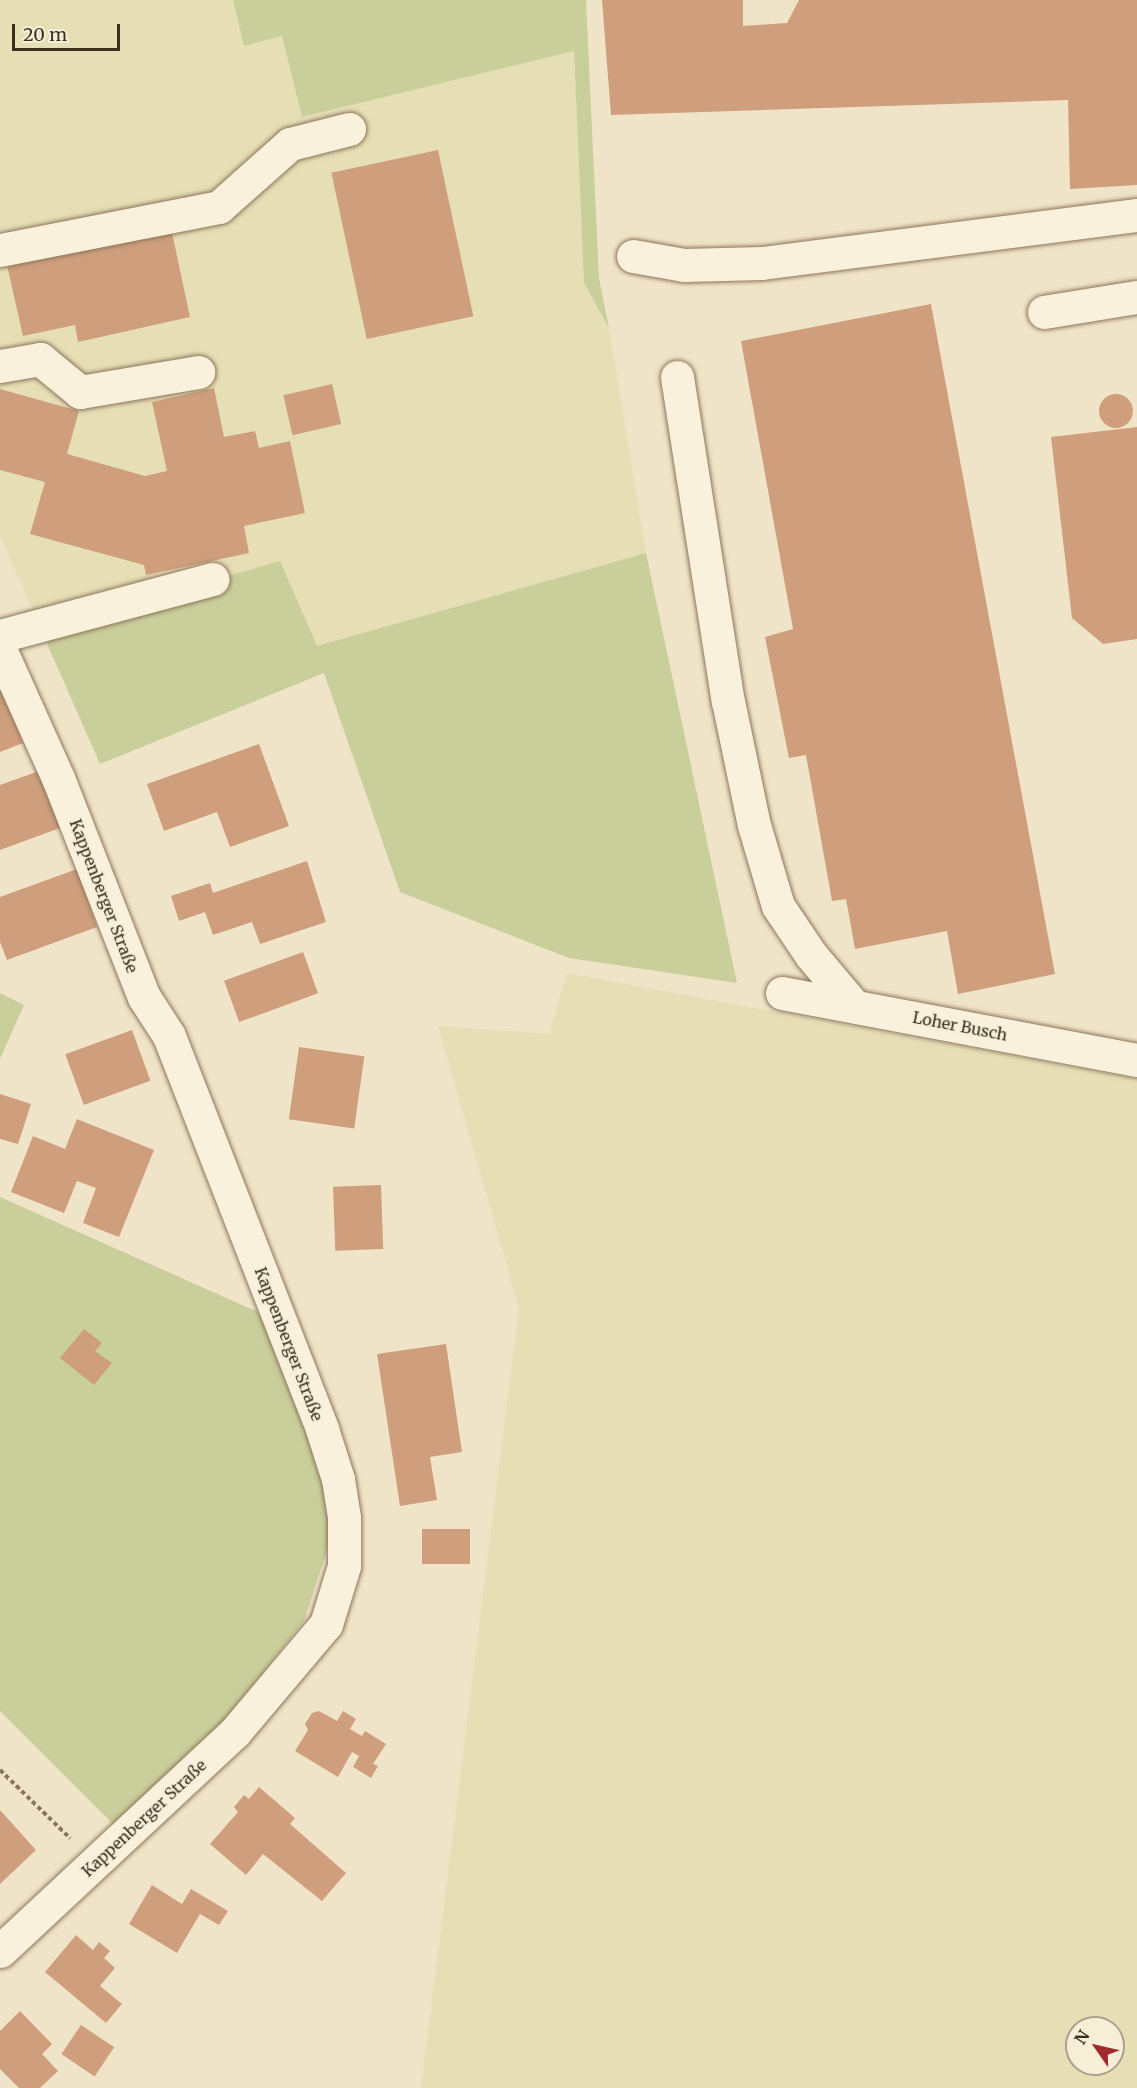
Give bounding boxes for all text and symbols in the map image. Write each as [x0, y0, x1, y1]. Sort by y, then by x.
scale bar [15, 12, 123, 50]
text: 20 m [23, 23, 67, 46]
street label: Kappenberger Straße [66, 816, 142, 976]
street label: Loher Busch [911, 1007, 1009, 1045]
street label: Kappenberger Straße [251, 1264, 327, 1424]
street label: Kappenberger Straße [78, 1755, 210, 1881]
north arrow [1065, 2016, 1125, 2076]
text: N [1070, 2026, 1094, 2048]

